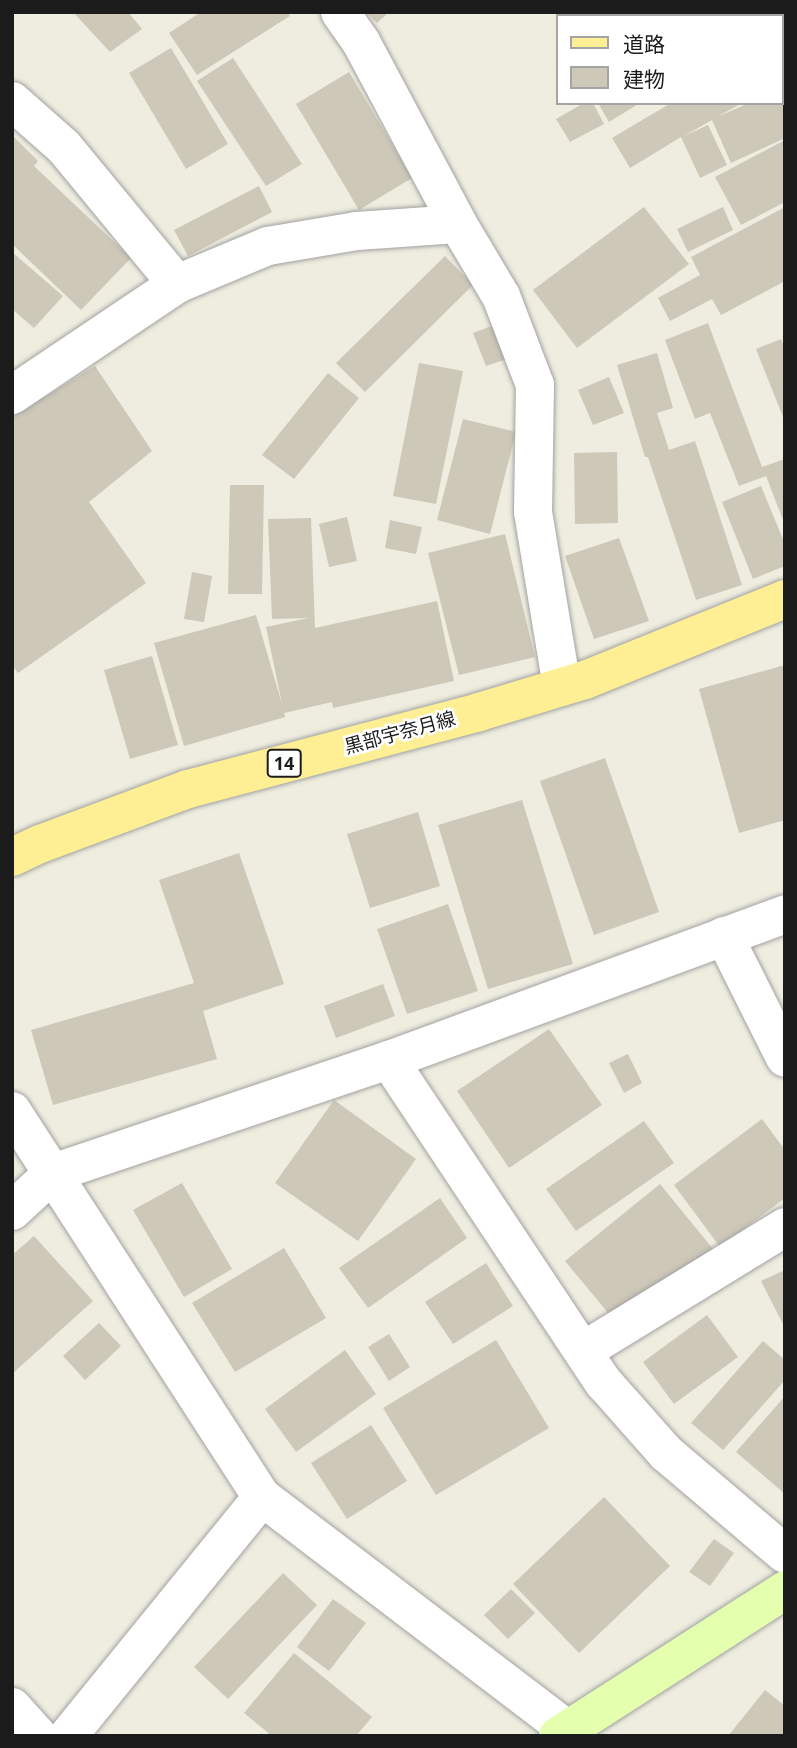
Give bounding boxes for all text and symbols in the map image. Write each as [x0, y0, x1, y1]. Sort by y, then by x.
legend [556, 14, 783, 105]
text: 道路 [623, 30, 665, 58]
text: 建物 [623, 65, 665, 93]
street label: 黒部宇奈月線 [342, 707, 458, 759]
road number: 14 [266, 748, 302, 778]

